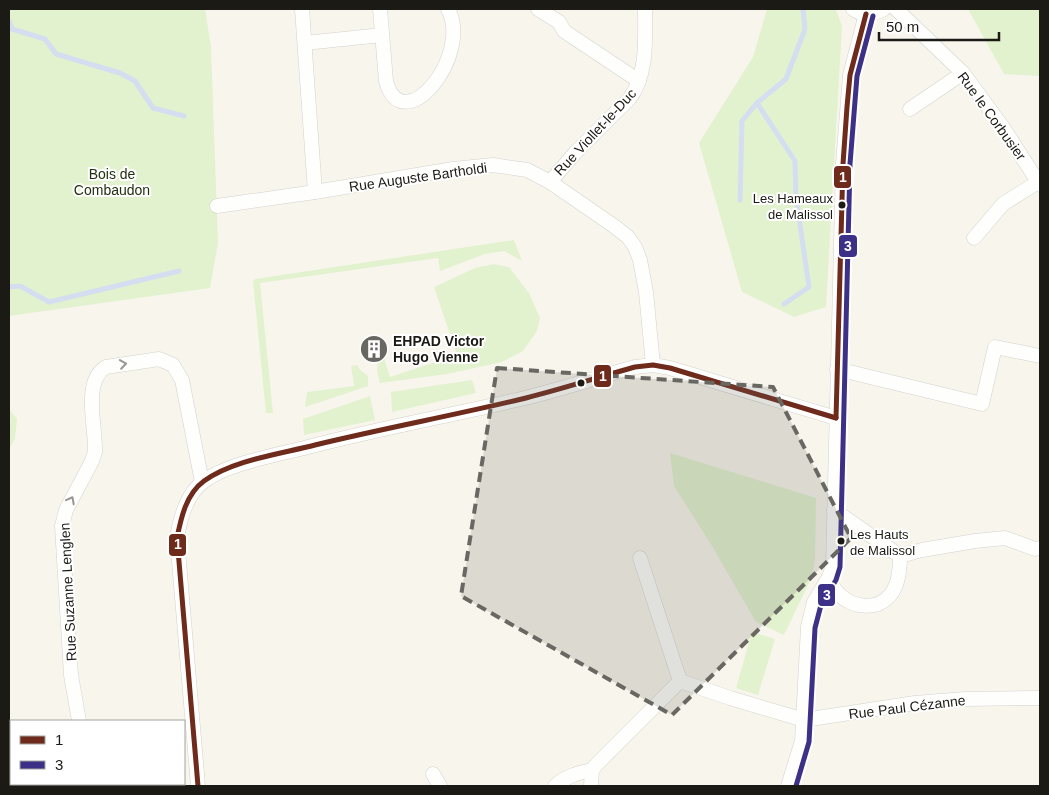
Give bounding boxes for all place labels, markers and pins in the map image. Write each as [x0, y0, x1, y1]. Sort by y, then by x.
place label: Les Hameaux de Malissol [753, 191, 833, 222]
marker: Les Hameaux de Malissol [837, 200, 847, 210]
place label: EHPAD Victor Hugo Vienne [393, 333, 485, 365]
building icon: EHPAD Victor Hugo Vienne [359, 334, 389, 364]
unlabelled marker [576, 378, 586, 388]
place label: Les Hauts de Malissol [850, 527, 915, 558]
marker: Les Hauts de Malissol [836, 536, 846, 546]

